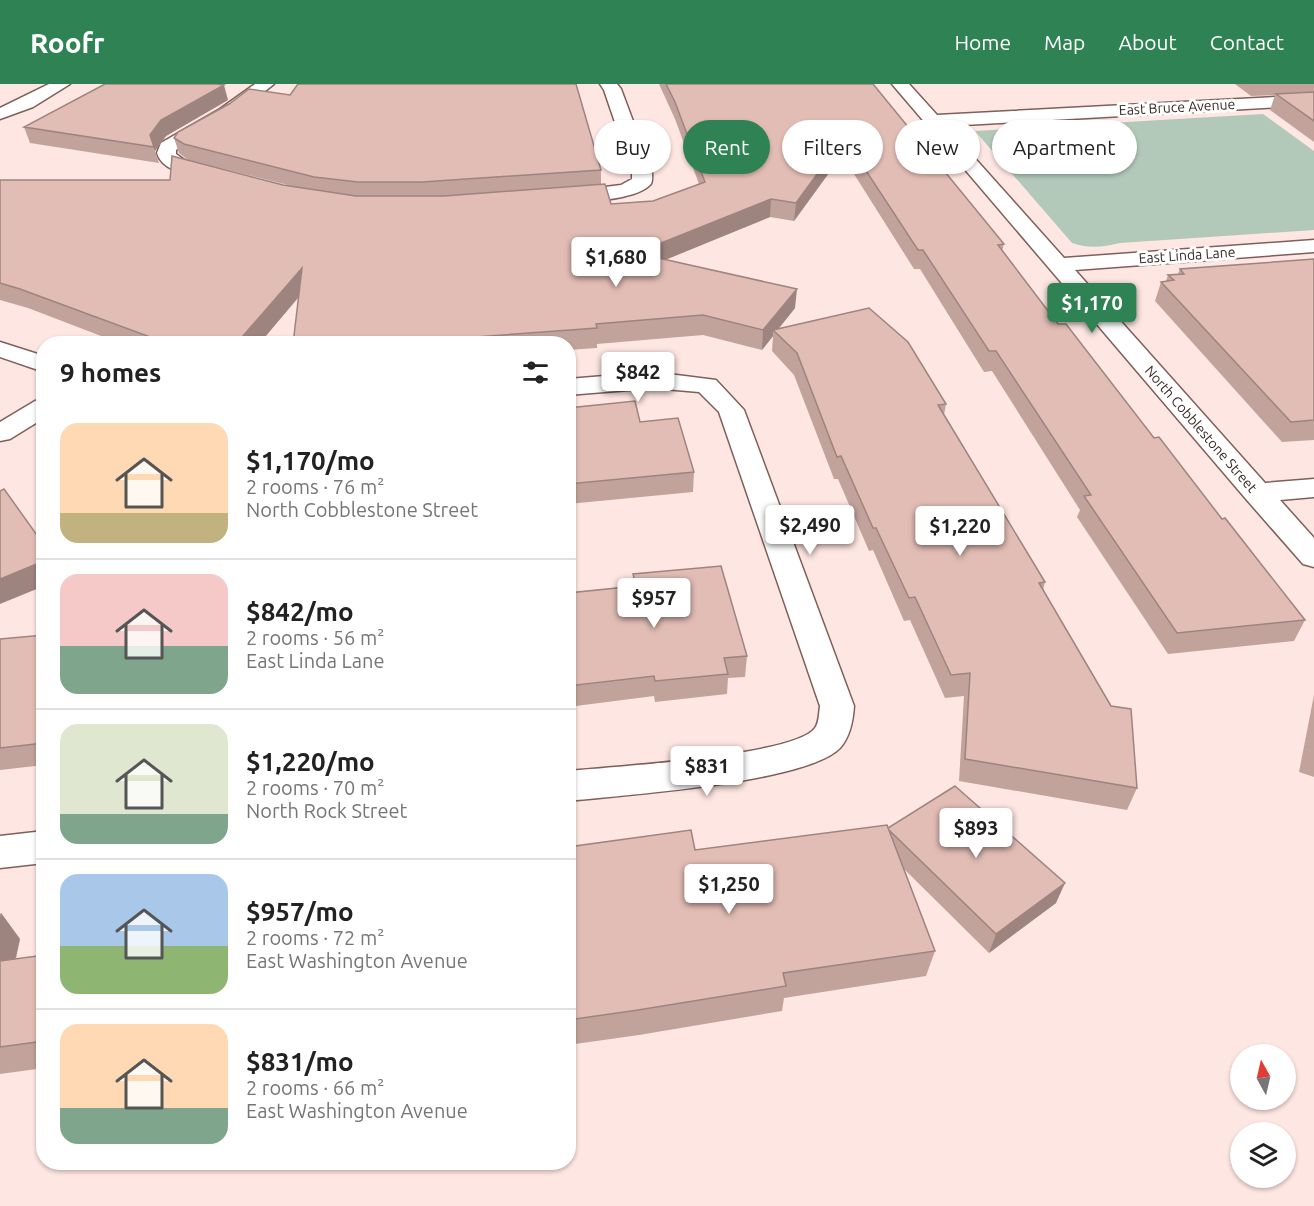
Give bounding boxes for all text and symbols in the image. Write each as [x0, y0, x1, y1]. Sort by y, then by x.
text: Roofr [30, 27, 105, 58]
text: Home [954, 30, 1011, 54]
text: Map [1044, 30, 1085, 54]
text: About [1118, 30, 1177, 54]
text: Contact [1210, 30, 1284, 54]
street label: East Bruce Avenue [1118, 96, 1236, 118]
chip: Buy [594, 120, 671, 174]
chip: Rent [683, 120, 770, 174]
chip: Filters [782, 120, 883, 174]
chip: New [895, 120, 980, 174]
chip: Apartment [992, 120, 1137, 174]
pin: $1,680 [567, 237, 665, 288]
street label: East Linda Lane [1138, 244, 1236, 266]
text: $1,680 [585, 245, 647, 268]
pin: $1,170 [1043, 283, 1141, 334]
text: $1,170 [1061, 291, 1123, 314]
pin: $842 [602, 352, 674, 403]
icon: filters [519, 356, 552, 389]
text: 9 homes [60, 358, 161, 387]
text: $842 [615, 360, 661, 383]
street label: North Cobblestone Street [1142, 362, 1261, 496]
text: $1,170/mo [246, 446, 375, 475]
icon: home [108, 447, 180, 519]
text: 2 rooms · 76 m² [246, 475, 384, 498]
text: North Cobblestone Street [246, 498, 478, 521]
pin: $2,490 [761, 505, 859, 556]
pin: $1,220 [911, 506, 1009, 557]
text: $2,490 [779, 513, 841, 536]
text: $1,220 [929, 514, 991, 537]
pin: $957 [618, 578, 690, 629]
text: $957 [631, 586, 677, 609]
text: $842/mo [246, 597, 354, 626]
icon: home [108, 598, 180, 670]
text: 2 rooms · 56 m² [246, 626, 384, 649]
text: East Linda Lane [246, 649, 385, 672]
pin: $831 [671, 746, 743, 797]
text: $1,220/mo [246, 747, 375, 776]
icon: home [108, 748, 180, 820]
text: $831 [684, 754, 730, 777]
text: 2 rooms · 70 m² [246, 776, 384, 799]
text: North Rock Street [246, 799, 407, 822]
pin: $893 [940, 808, 1012, 859]
text: $893 [953, 816, 999, 839]
pin: $1,250 [680, 864, 778, 915]
text: $1,250 [698, 872, 760, 895]
text: $957/mo [246, 897, 354, 926]
icon: home [108, 898, 180, 970]
text: 2 rooms · 72 m² [246, 926, 384, 949]
text: East Washington Avenue [246, 949, 468, 972]
north arrow [1230, 1044, 1296, 1110]
map controls [1230, 1044, 1296, 1188]
text: $831/mo [246, 1047, 354, 1076]
icon: home [108, 1048, 180, 1120]
text: 2 rooms · 66 m² [246, 1076, 384, 1099]
text: East Washington Avenue [246, 1099, 468, 1122]
button: layers [1230, 1122, 1296, 1188]

